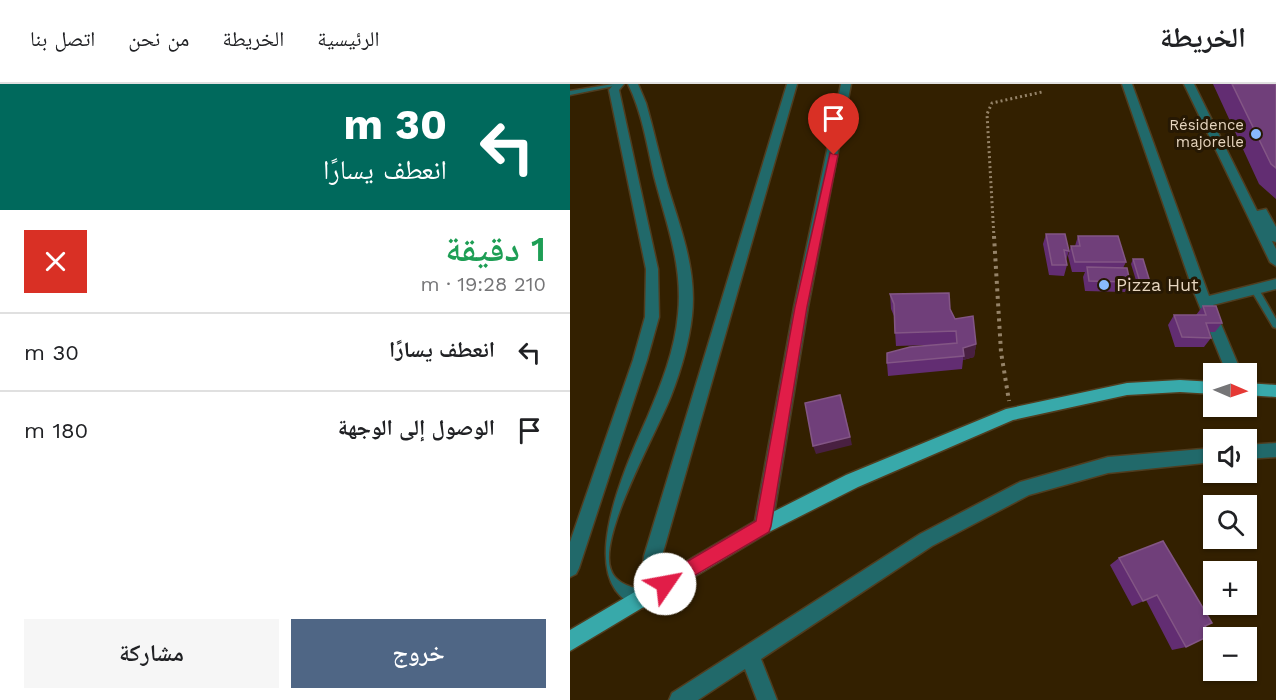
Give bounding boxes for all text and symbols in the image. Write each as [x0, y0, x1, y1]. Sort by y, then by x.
text: الخريطة [1160, 21, 1246, 54]
text: اتصل بنا [30, 26, 95, 51]
text: من نحن [128, 26, 189, 51]
text: الخريطة [222, 26, 284, 51]
text: الرئيسية [317, 26, 380, 51]
pin [808, 93, 859, 155]
text: 30 m [343, 100, 447, 149]
icon: arrive [817, 102, 850, 135]
icon: left [468, 108, 546, 186]
place label: Résidence majorelle [1169, 116, 1244, 151]
marker: Résidence majorelle [1249, 127, 1263, 141]
text: انعطف يسارًا [323, 154, 447, 186]
text: 1 دقيقة [445, 228, 546, 270]
button: close [24, 230, 87, 293]
text: 210 m · 19:28 [420, 272, 546, 296]
place label: Pizza Hut [1116, 274, 1199, 295]
marker: Pizza Hut [1097, 278, 1111, 292]
icon: left [513, 336, 546, 369]
text: انعطف يسارًا [389, 337, 495, 362]
text: 30 m [24, 340, 79, 365]
north arrow [1203, 363, 1257, 417]
map controls [1203, 363, 1257, 681]
icon: arrive [513, 414, 546, 447]
text: الوصول إلى الوجهة [338, 415, 495, 440]
text: 180 m [24, 418, 88, 443]
button: sound [1203, 429, 1257, 483]
button: search [1203, 495, 1257, 549]
position arrow [633, 552, 697, 616]
button: + [1203, 561, 1257, 615]
button: مشاركة [24, 619, 279, 688]
button: خروج [291, 619, 546, 688]
button: − [1203, 627, 1257, 681]

